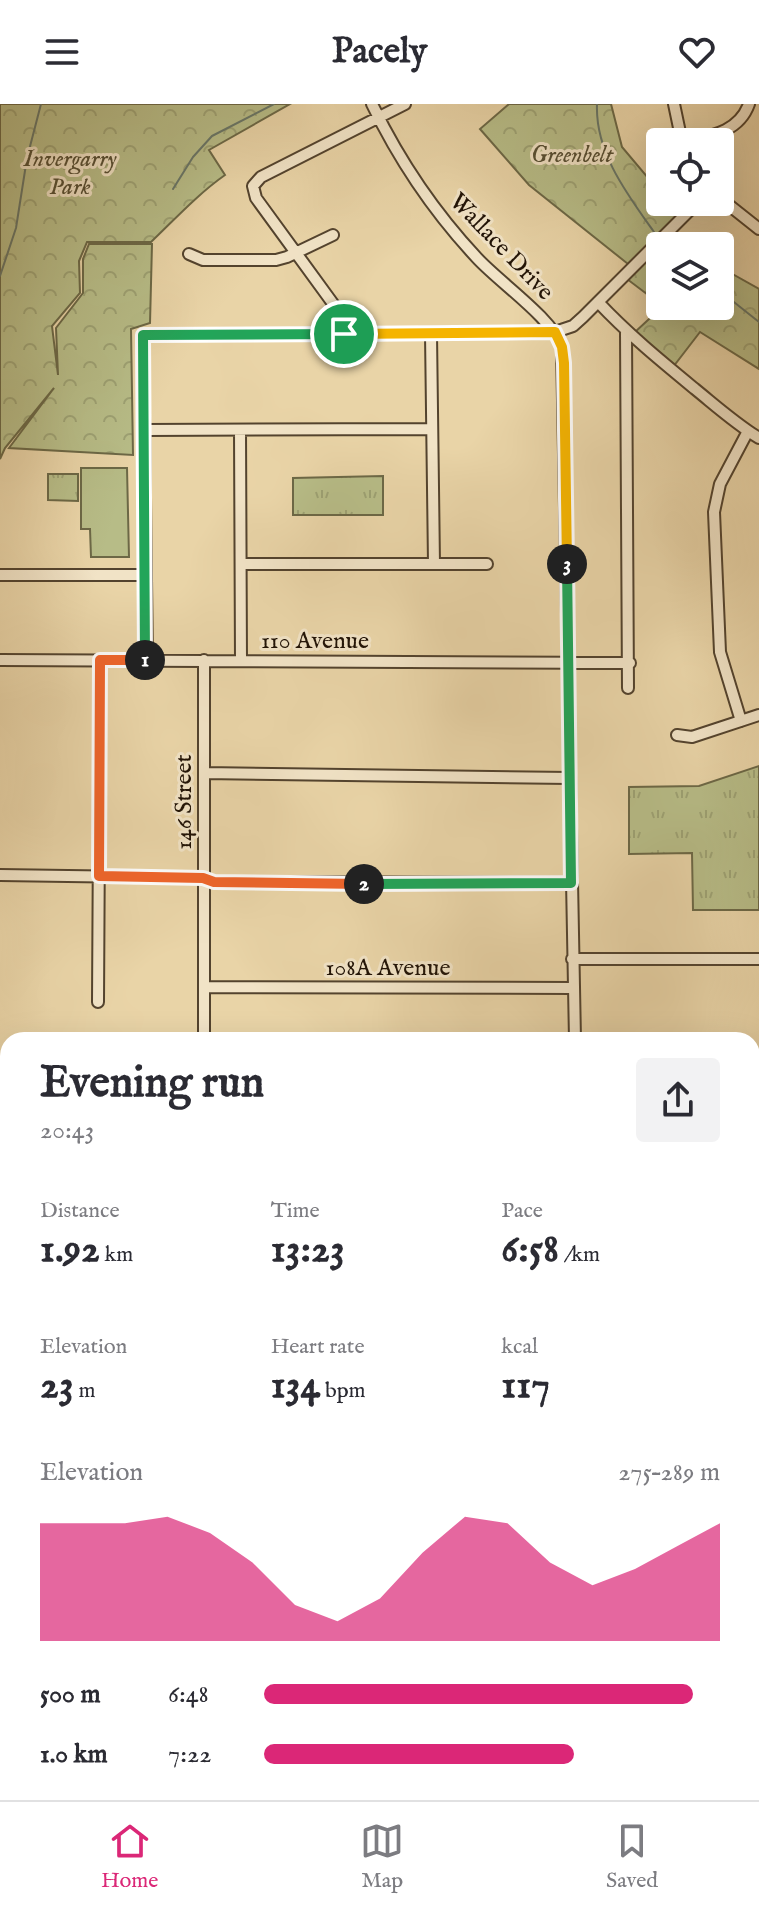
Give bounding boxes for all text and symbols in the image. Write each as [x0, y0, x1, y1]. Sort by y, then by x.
text: Pacely [332, 29, 427, 75]
icon: menu [40, 30, 84, 74]
icon: heart [675, 30, 719, 74]
map controls [646, 128, 734, 320]
button: locate [646, 128, 734, 216]
park label: Greenbelt [531, 140, 614, 171]
park label: Invergarry Park [23, 144, 117, 203]
street label: Wallace Drive [442, 187, 560, 307]
button: layers [646, 232, 734, 320]
pin [310, 300, 378, 368]
icon: arrive [322, 312, 366, 356]
pin: 3 [547, 544, 587, 584]
text: 3 [563, 550, 571, 578]
street label: 110 Avenue [261, 626, 369, 657]
pin: 1 [125, 640, 165, 680]
text: 1 [141, 646, 149, 674]
street label: 146 Street [169, 754, 200, 850]
pin: 2 [344, 864, 384, 904]
text: 2 [359, 870, 369, 898]
street label: 108A Avenue [326, 953, 450, 984]
text: Evening run [40, 1056, 264, 1112]
button: share [636, 1058, 720, 1142]
text: 20:43 [40, 1114, 94, 1147]
text: Distance [40, 1197, 120, 1225]
text: Time [271, 1197, 320, 1225]
text: Pace [501, 1197, 543, 1225]
text: 1.92 [40, 1225, 100, 1276]
text: 13:23 [271, 1225, 345, 1276]
text: 6:58 [501, 1225, 559, 1276]
text: km [100, 1241, 133, 1269]
text: /km [559, 1241, 600, 1269]
text: Elevation [40, 1333, 127, 1361]
text: Heart rate [271, 1333, 365, 1361]
text: kcal [501, 1333, 538, 1361]
text: 23 [40, 1361, 74, 1412]
text: 134 [271, 1361, 320, 1412]
text: 117 [501, 1361, 550, 1412]
text: m [74, 1377, 96, 1405]
text: bpm [320, 1377, 366, 1405]
text: Elevation [40, 1456, 143, 1489]
text: 275–289 m [618, 1456, 720, 1489]
text: 500 m [40, 1678, 101, 1711]
text: 6:48 [168, 1678, 209, 1711]
text: 1.0 km [40, 1738, 108, 1771]
text: 7:22 [168, 1738, 211, 1771]
tab: Home [101, 1819, 158, 1895]
tab: Map [360, 1819, 404, 1895]
tab: Saved [606, 1819, 658, 1895]

